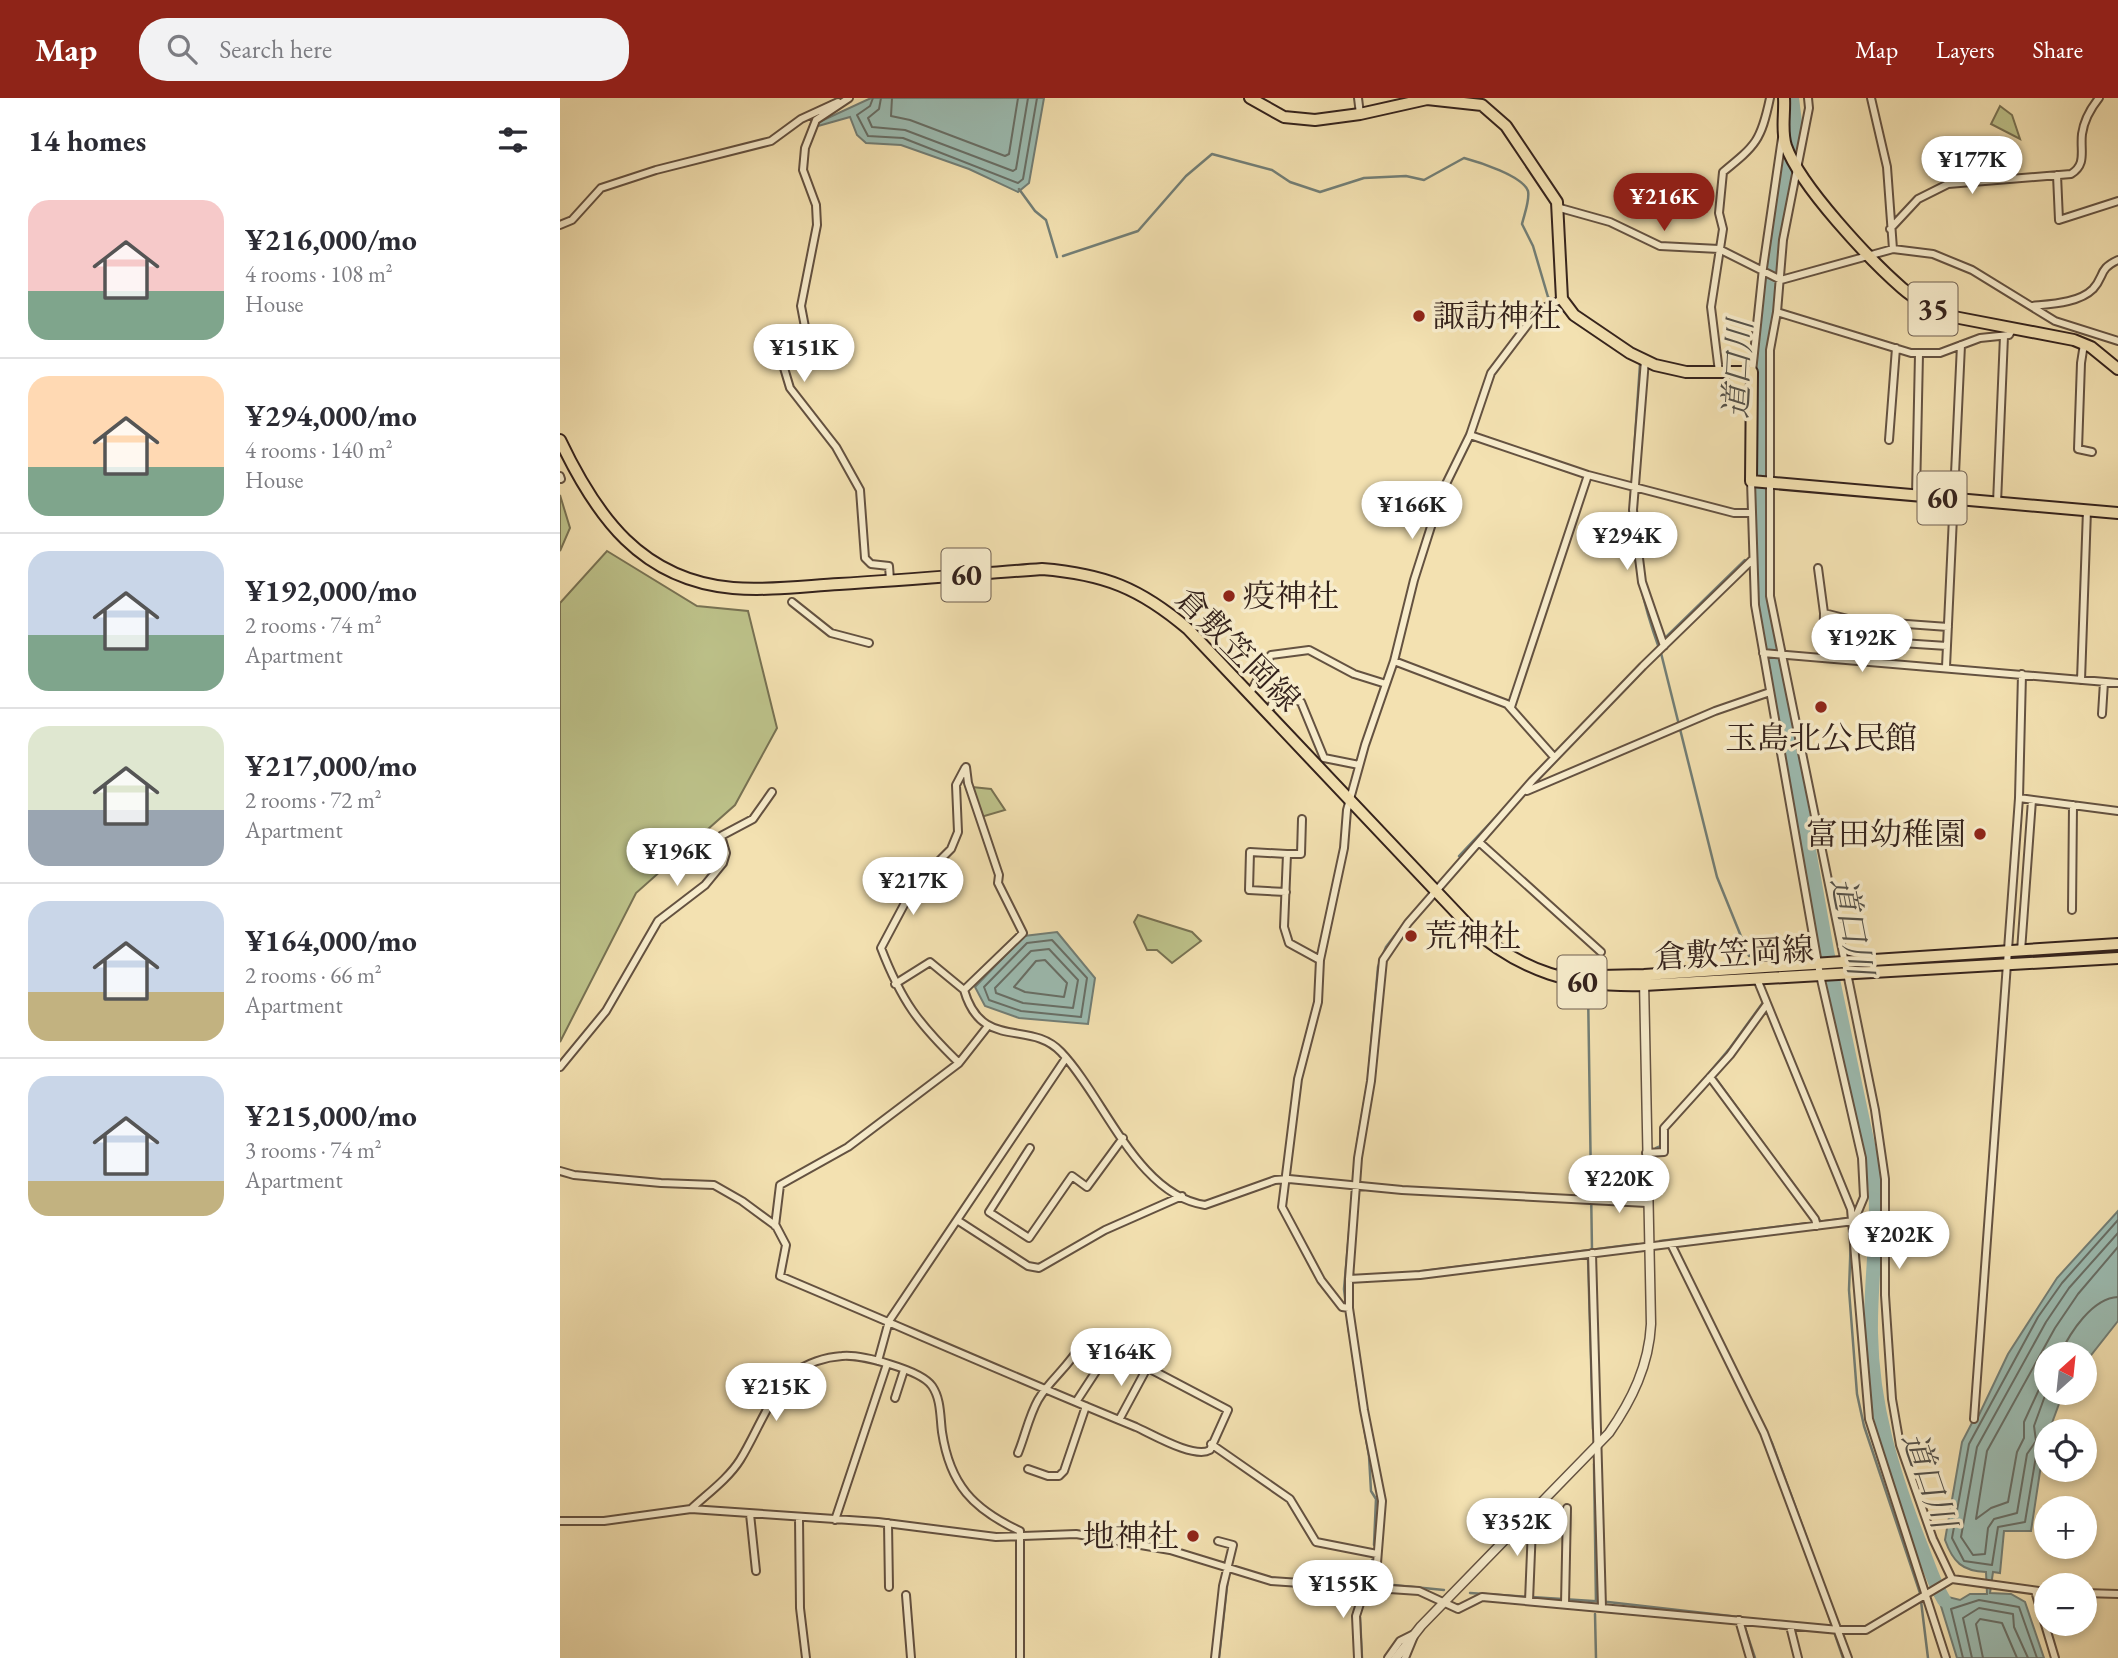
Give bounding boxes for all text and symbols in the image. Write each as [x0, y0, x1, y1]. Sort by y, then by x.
search box [139, 18, 629, 81]
text: Map [35, 28, 97, 71]
icon: search [163, 30, 201, 68]
text: Search here [219, 32, 332, 66]
text: Map [1855, 34, 1898, 65]
text: Layers [1936, 34, 1995, 65]
text: Share [2033, 34, 2083, 65]
text: 14 homes [28, 121, 146, 160]
icon: filters [494, 121, 532, 159]
pin: ¥177K [1923, 136, 2021, 196]
text: ¥177K [1937, 144, 2007, 174]
pin: ¥216K [1615, 174, 1713, 233]
text: ¥216K [1629, 181, 1699, 211]
text: ¥216,000/mo [245, 220, 417, 259]
icon: home [84, 228, 168, 312]
text: 4 rooms · 108 m² [245, 259, 393, 289]
road number: 35 [1908, 282, 1958, 336]
text: House [245, 289, 304, 319]
place label: 諏訪神社 [1433, 295, 1561, 337]
marker: 諏訪神社 [1411, 308, 1427, 324]
water label: 道口川 [1713, 315, 1762, 420]
pin: ¥151K [755, 324, 853, 384]
text: ¥151K [769, 332, 839, 362]
text: ¥294,000/mo [245, 396, 417, 435]
icon: home [84, 404, 168, 488]
text: 4 rooms · 140 m² [245, 435, 393, 465]
text: House [245, 465, 304, 495]
road number: 60 [1918, 472, 1966, 524]
pin: ¥166K [1363, 482, 1461, 541]
text: ¥166K [1377, 489, 1447, 519]
pin: ¥294K [1578, 512, 1676, 572]
text: ¥294K [1592, 520, 1662, 550]
road number: 60 [942, 548, 990, 602]
text: ¥192,000/mo [245, 571, 417, 610]
place label: 疫神社 [1243, 575, 1339, 617]
street label: 倉敷笠岡線 [1167, 578, 1309, 720]
icon: home [84, 579, 168, 663]
marker: 疫神社 [1221, 588, 1237, 604]
text: 2 rooms · 74 m² [245, 610, 382, 640]
pin: ¥192K [1813, 614, 1911, 674]
text: ¥192K [1827, 622, 1897, 652]
text: Apartment [245, 640, 343, 670]
marker: 玉島北公民館 [1813, 699, 1829, 715]
place label: 玉島北公民館 [1725, 717, 1917, 759]
text: ¥217,000/mo [245, 746, 417, 785]
icon: home [84, 754, 168, 838]
text: 2 rooms · 72 m² [245, 785, 382, 815]
place label: 富田幼稚園 [1806, 813, 1966, 855]
text: Apartment [245, 815, 343, 845]
marker: 富田幼稚園 [1972, 826, 1988, 842]
pin: ¥196K [628, 828, 726, 888]
text: ¥196K [642, 836, 712, 866]
pin: ¥217K [864, 858, 962, 917]
text: ¥217K [878, 865, 948, 895]
water label: 道口川 [1822, 873, 1884, 982]
place label: 荒神社 [1425, 915, 1521, 957]
text: ¥164,000/mo [245, 921, 417, 960]
marker: 荒神社 [1403, 928, 1419, 944]
street label: 倉敷笠岡線 [1653, 928, 1815, 978]
icon: home [84, 929, 168, 1013]
road number: 60 [1558, 956, 1606, 1009]
text: 2 rooms · 66 m² [245, 960, 382, 990]
text: Apartment [245, 990, 343, 1020]
text: ¥215,000/mo [245, 1096, 417, 1135]
icon: home [84, 1104, 168, 1188]
text: 3 rooms · 74 m² [245, 1135, 382, 1165]
pin: ¥220K [1570, 1156, 1668, 1215]
text: ¥220K [1584, 1163, 1654, 1193]
text: Apartment [245, 1165, 343, 1195]
pin: ¥202K [1850, 1212, 1948, 1271]
text: ¥202K [1864, 1219, 1934, 1249]
pin: ¥164K [1072, 1328, 1170, 1388]
text: ¥164K [1086, 1336, 1156, 1366]
north arrow [2034, 1342, 2096, 1405]
map controls [2034, 1342, 2097, 1636]
pin: ¥215K [727, 1364, 825, 1423]
text: ¥215K [741, 1371, 811, 1401]
button: locate [2034, 1419, 2097, 1482]
water label: 道口川 [1893, 1426, 1967, 1537]
button: + [2034, 1496, 2097, 1559]
pin: ¥352K [1468, 1498, 1566, 1558]
text: ¥352K [1482, 1506, 1552, 1536]
place label: 地神社 [1083, 1515, 1179, 1557]
marker: 地神社 [1185, 1528, 1201, 1544]
pin: ¥155K [1294, 1560, 1392, 1620]
text: ¥155K [1308, 1568, 1378, 1598]
button: − [2034, 1573, 2097, 1636]

